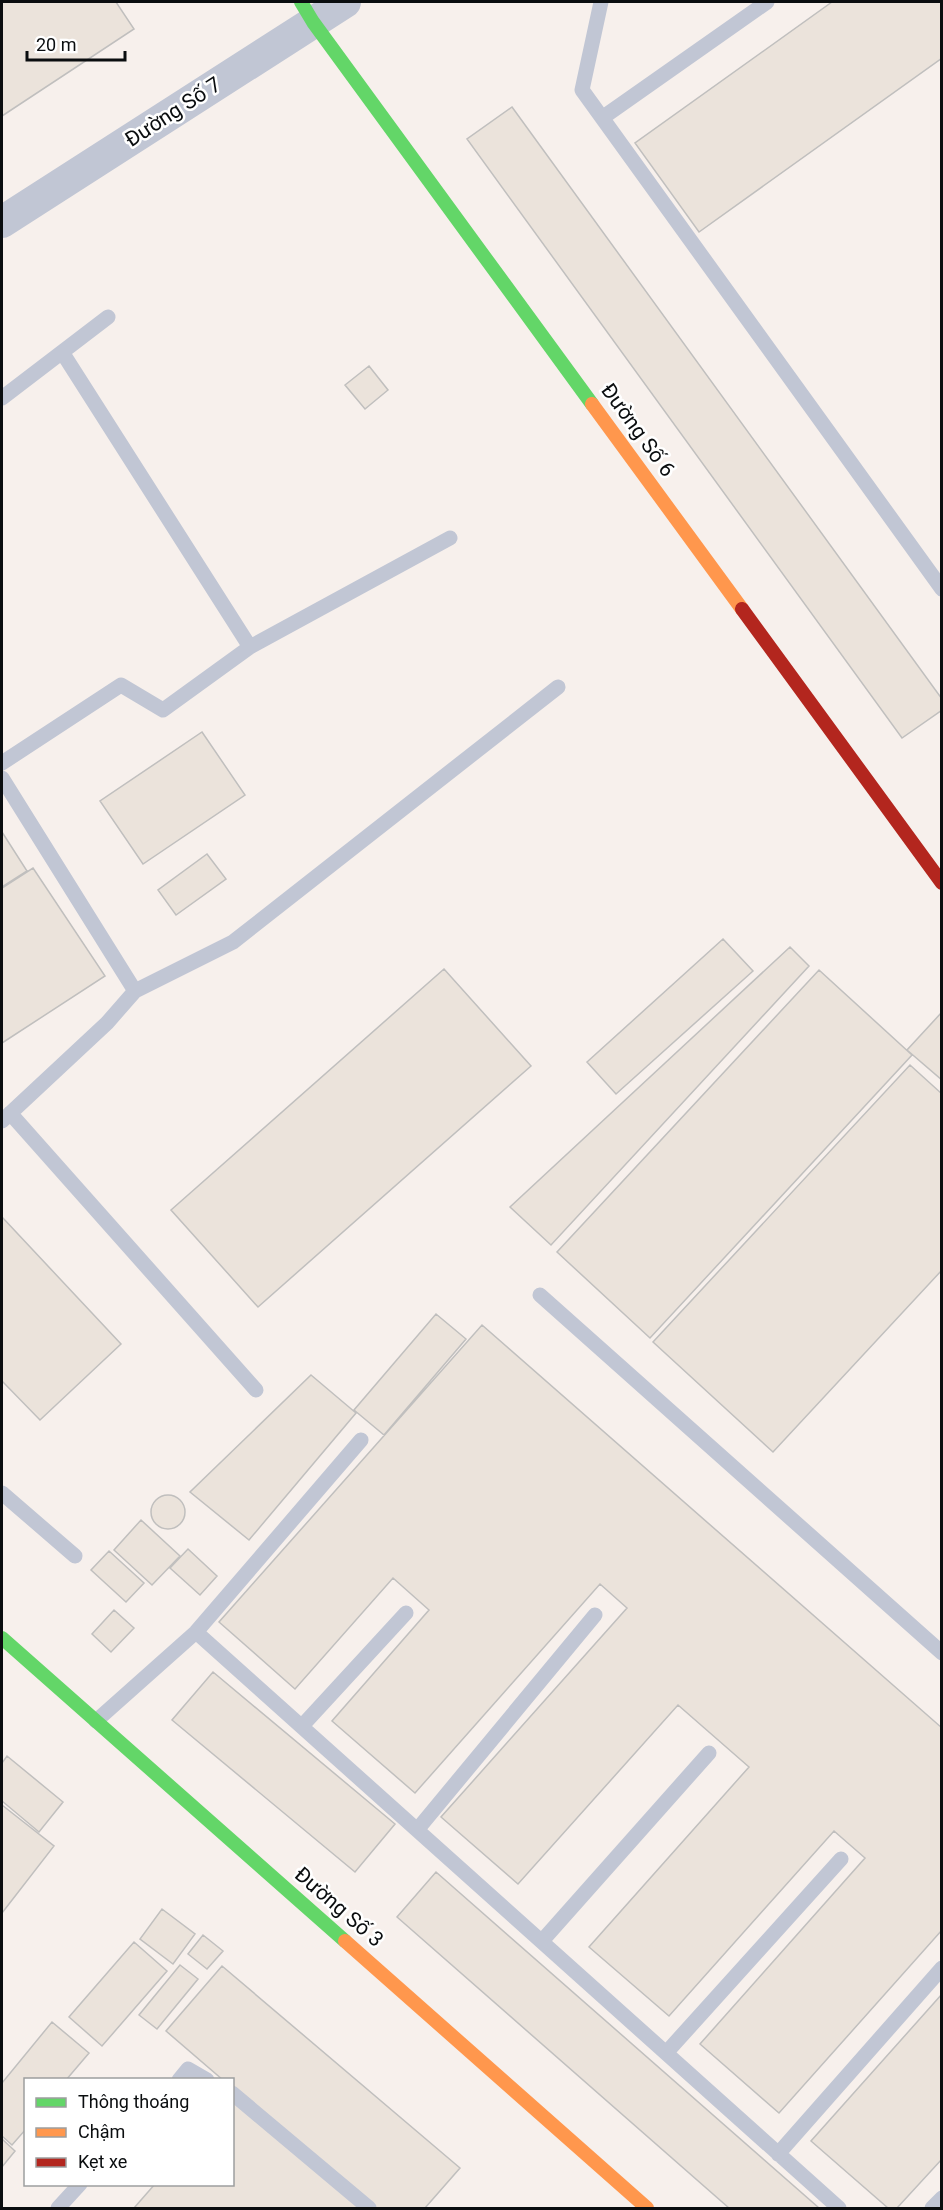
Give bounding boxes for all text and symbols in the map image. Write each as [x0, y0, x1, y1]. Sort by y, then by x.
scale bar [27, 24, 124, 62]
text: 20 m [36, 34, 76, 55]
street label: Đường Số 7 [121, 72, 225, 152]
street label: Đường Số 6 [596, 379, 680, 481]
street label: Đường Số 3 [290, 1862, 388, 1952]
legend [24, 2078, 234, 2186]
text: Thông thoáng [78, 2091, 189, 2112]
text: Chậm [78, 2121, 125, 2142]
text: Kẹt xe [78, 2151, 127, 2172]

